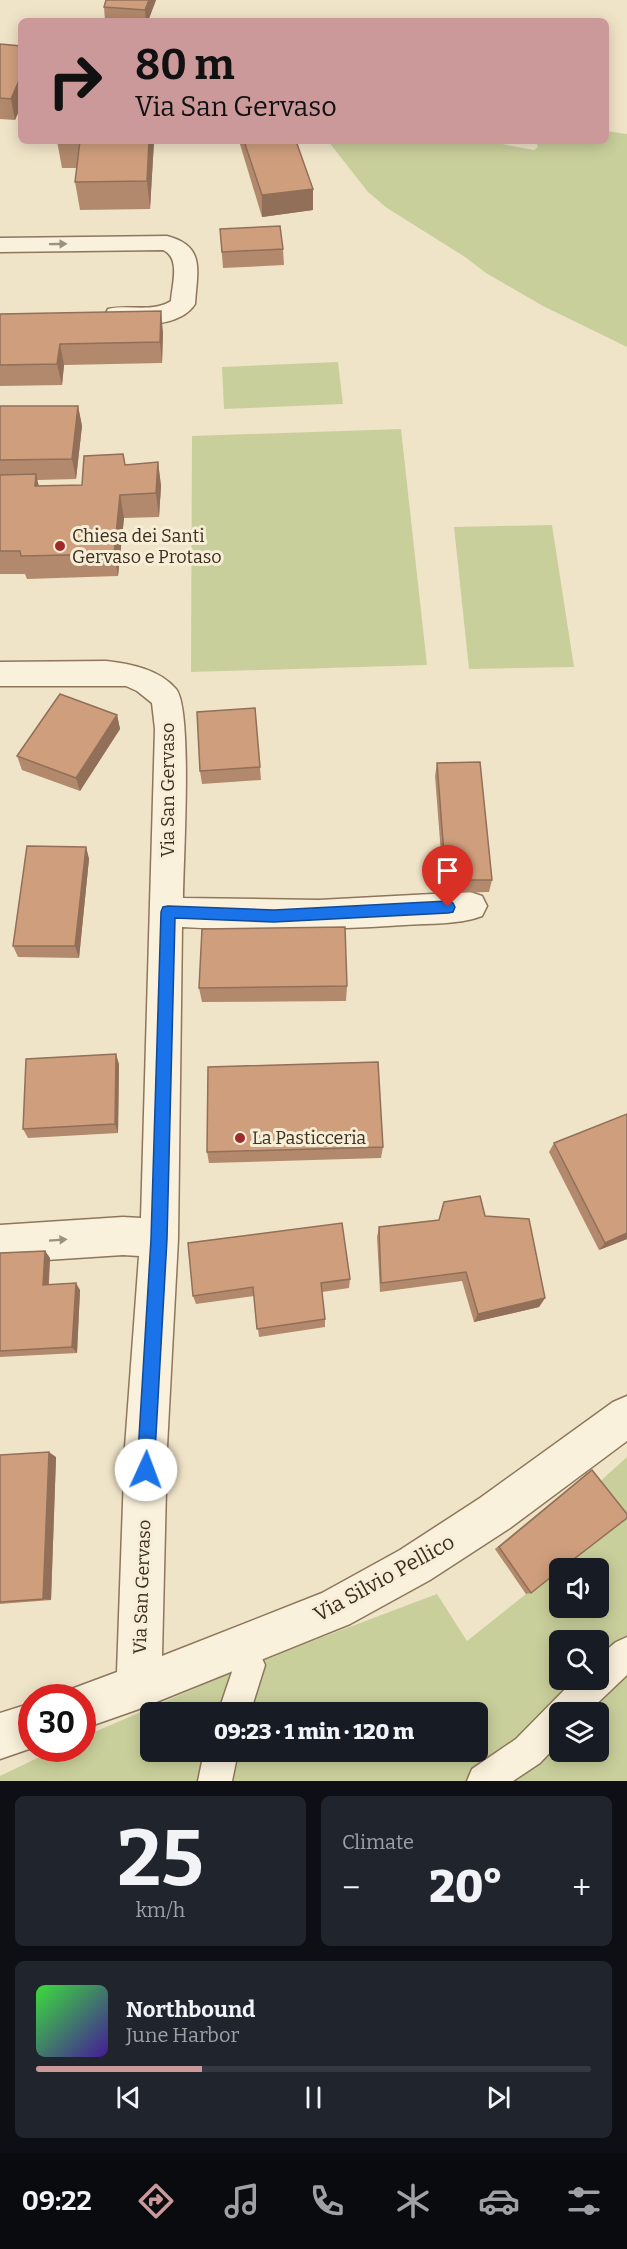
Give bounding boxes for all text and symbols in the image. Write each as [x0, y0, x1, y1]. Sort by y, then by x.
text: 80 m [135, 40, 235, 90]
icon: right [36, 42, 114, 120]
text: Via San Gervaso [135, 91, 337, 123]
one-way arrow [49, 239, 68, 249]
place label: Chiesa dei Santi Gervaso e Protaso [72, 525, 222, 568]
marker: Chiesa dei Santi Gervaso e Protaso [53, 539, 67, 553]
street label: Via San Gervaso [157, 723, 179, 857]
pin [422, 845, 473, 907]
icon: arrive [431, 854, 464, 887]
place label: La Pasticceria [252, 1127, 366, 1149]
marker: La Pasticceria [233, 1131, 247, 1145]
one-way arrow [49, 1236, 68, 1245]
position arrow [114, 1438, 178, 1502]
street label: Via San Gervaso [129, 1519, 155, 1655]
street label: Via Silvio Pellico [309, 1529, 459, 1627]
map controls [549, 1558, 609, 1762]
button: sound [549, 1558, 609, 1618]
button: search [549, 1630, 609, 1690]
speed limit sign: 30 [18, 1684, 96, 1762]
button: layers [549, 1702, 609, 1762]
text: 09:23 · 1 min · 120 m [214, 1718, 414, 1745]
text: 25 [117, 1812, 204, 1906]
text: Climate [342, 1830, 414, 1854]
text: 20° [429, 1860, 503, 1914]
text: − [342, 1868, 360, 1908]
text: + [572, 1868, 591, 1908]
text: km/h [136, 1898, 185, 1922]
text: Northbound [126, 1996, 255, 2023]
text: June Harbor [126, 2023, 239, 2047]
icon: previous [112, 2081, 145, 2114]
icon: pause [297, 2081, 330, 2114]
icon: next [482, 2081, 515, 2114]
icon: directions [135, 2180, 177, 2222]
icon: music [221, 2180, 263, 2222]
icon: phone [306, 2180, 348, 2222]
icon: climate [392, 2180, 434, 2222]
icon: car [478, 2180, 520, 2222]
icon: filters [563, 2180, 605, 2222]
text: 09:22 [22, 2185, 92, 2217]

